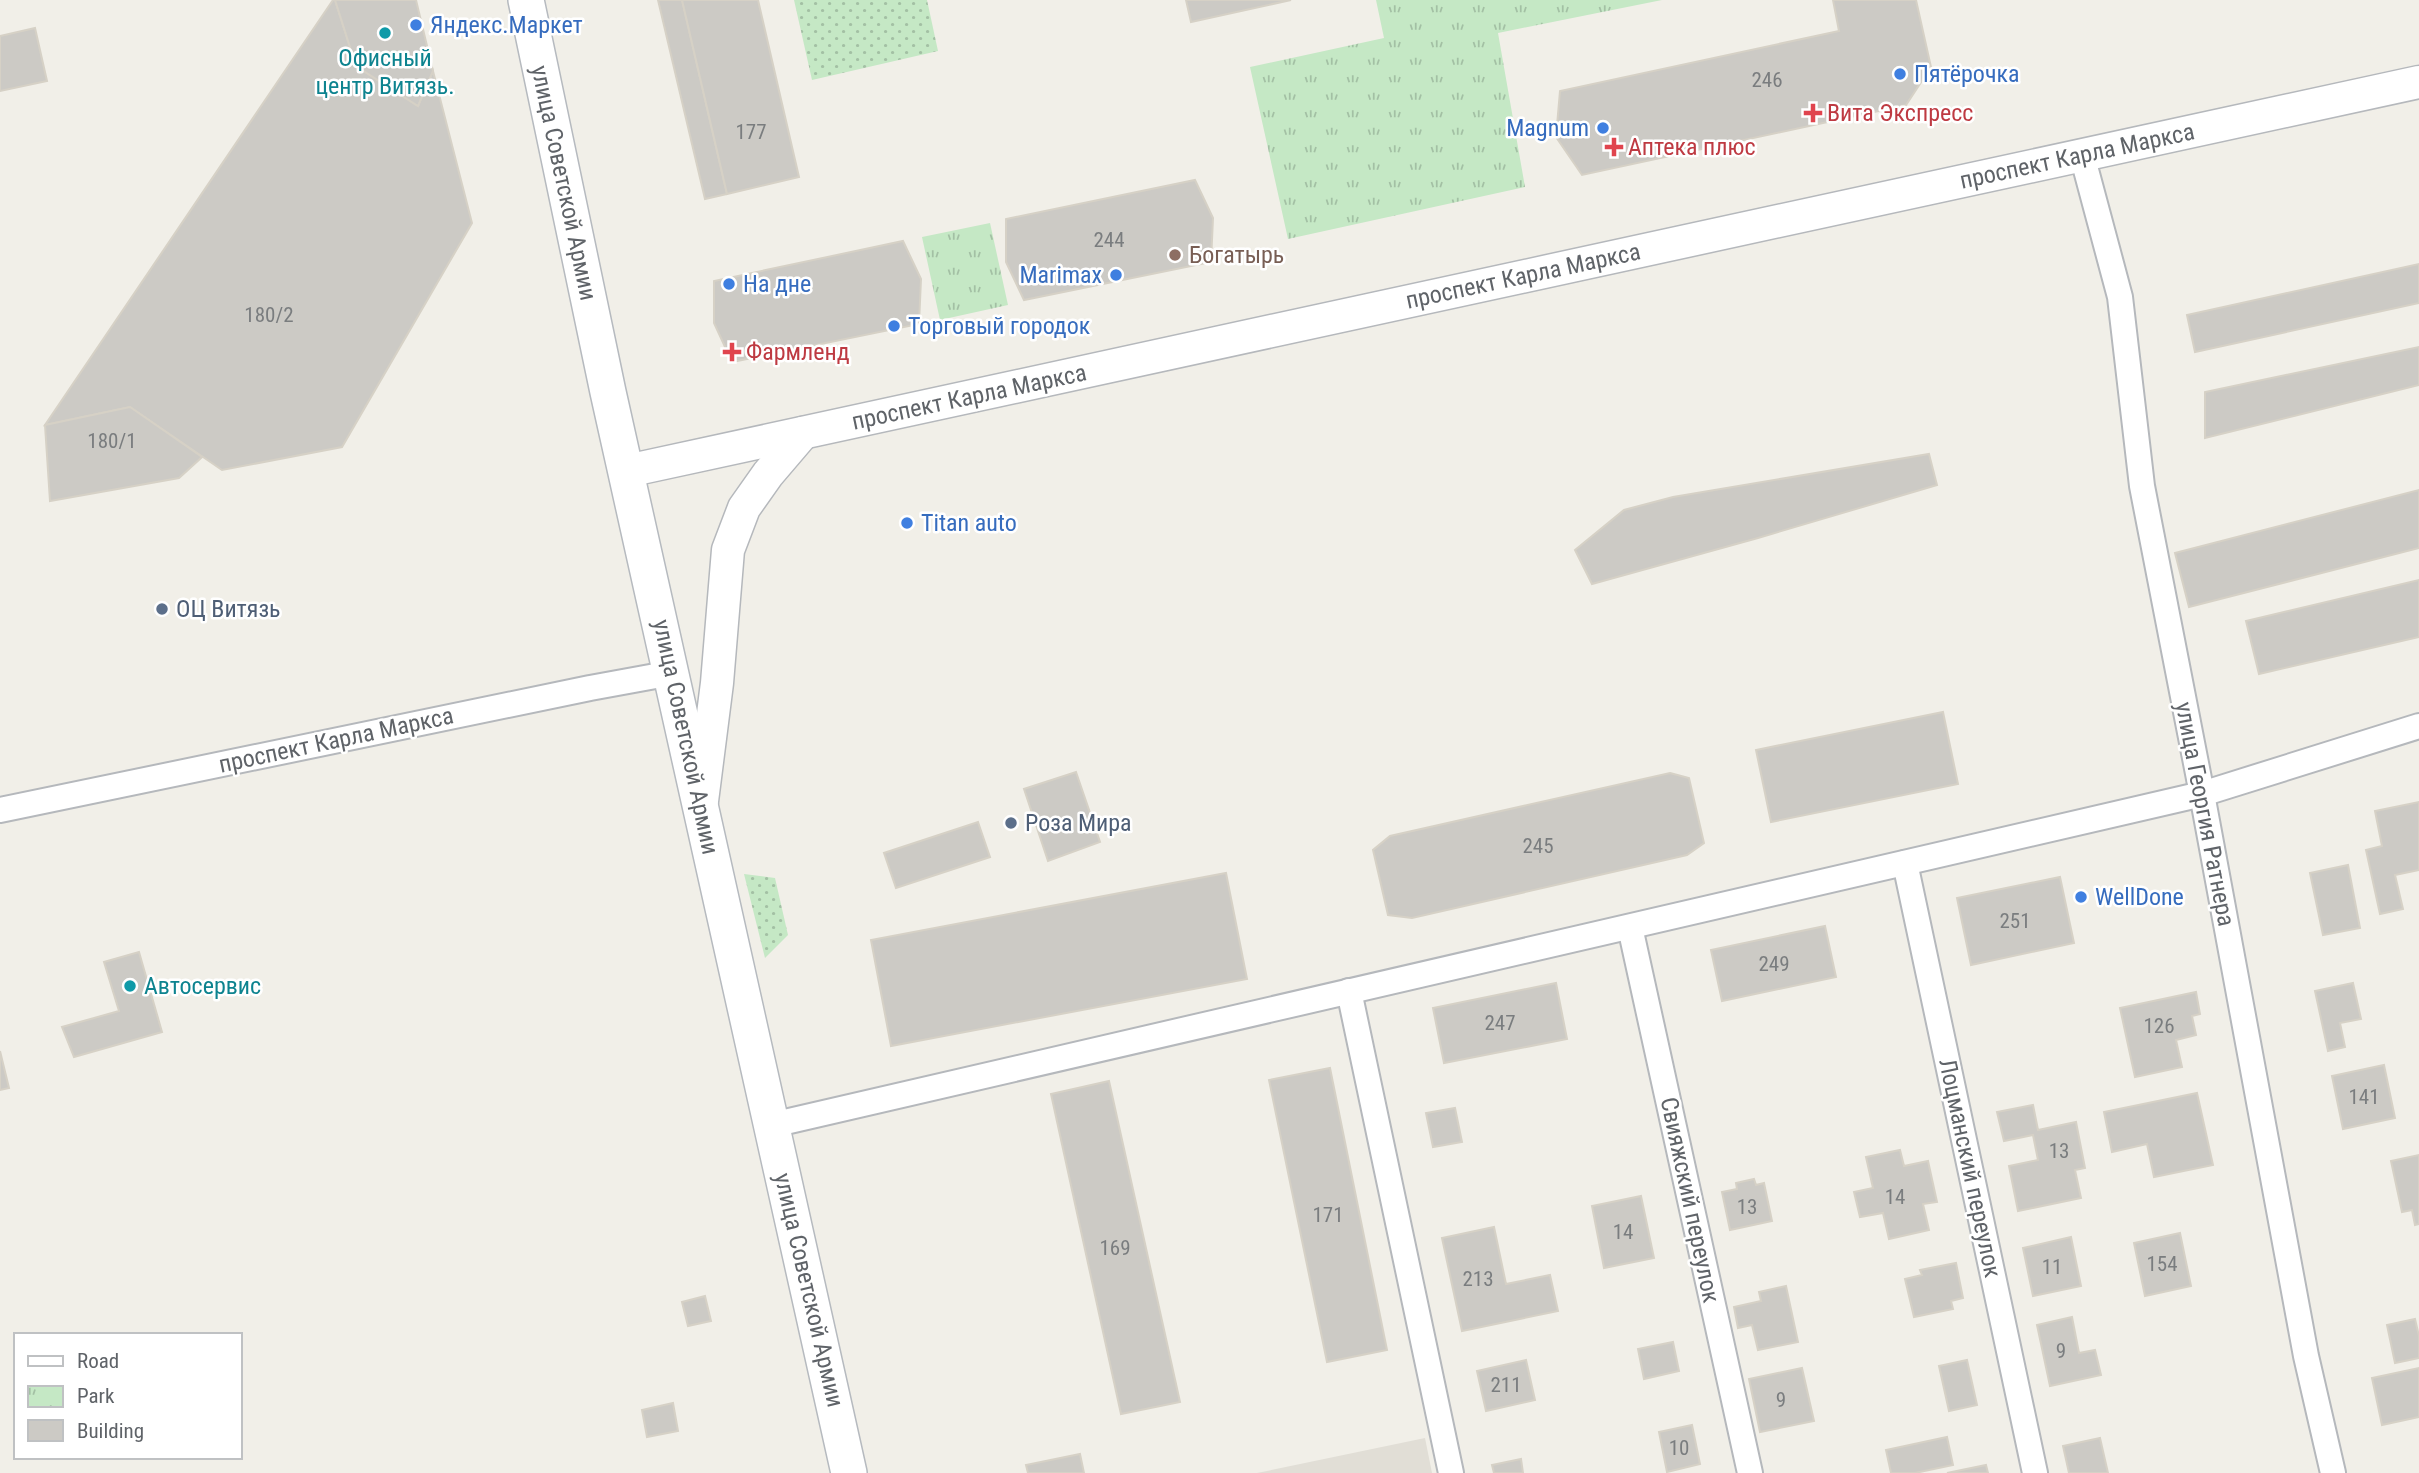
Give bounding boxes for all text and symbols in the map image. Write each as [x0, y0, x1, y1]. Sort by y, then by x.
place label: Яндекс.Маркет [430, 11, 583, 39]
marker: Яндекс.Маркет [408, 17, 424, 33]
marker: Офисный центр Витязь. [377, 25, 393, 41]
place label: Офисный центр Витязь. [315, 44, 455, 100]
place label: Пятёрочка [1914, 60, 2019, 88]
street label: улица Советской Армии [525, 63, 603, 303]
marker: Пятёрочка [1892, 66, 1908, 82]
house number: 246 [1751, 68, 1783, 92]
place label: Вита Экспресс [1827, 99, 1973, 127]
marker: Вита Экспресс [1805, 105, 1821, 121]
place label: Magnum [1506, 114, 1589, 142]
street label: проспект Карла Маркса [1957, 117, 2197, 195]
house number: 177 [735, 120, 767, 144]
marker: Magnum [1595, 120, 1611, 136]
place label: Аптека плюс [1628, 133, 1756, 161]
marker: Аптека плюс [1606, 139, 1622, 155]
house number: 244 [1093, 228, 1125, 252]
street label: проспект Карла Маркса [1403, 237, 1643, 315]
place label: Богатырь [1189, 241, 1284, 269]
marker: Богатырь [1167, 247, 1183, 263]
place label: Marimax [1019, 261, 1102, 289]
marker: Marimax [1108, 267, 1124, 283]
place label: На дне [743, 270, 811, 298]
marker: На дне [721, 276, 737, 292]
house number: 180/2 [244, 303, 294, 327]
place label: Торговый городок [908, 312, 1091, 340]
marker: Торговый городок [886, 318, 902, 334]
place label: Фармленд [746, 338, 850, 366]
marker: Фармленд [724, 344, 740, 360]
street label: проспект Карла Маркса [849, 358, 1089, 436]
house number: 180/1 [87, 429, 137, 453]
place label: Titan auto [921, 509, 1017, 537]
marker: Titan auto [899, 515, 915, 531]
place label: ОЦ Витязь [176, 595, 281, 623]
marker: ОЦ Витязь [154, 601, 170, 617]
street label: улица Советской Армии [647, 617, 725, 857]
street label: улица Георгия Ратнера [2170, 699, 2240, 929]
street label: проспект Карла Маркса [216, 701, 456, 779]
place label: Роза Мира [1025, 809, 1132, 837]
marker: Роза Мира [1003, 815, 1019, 831]
house number: 245 [1522, 834, 1554, 858]
place label: WellDone [2095, 883, 2184, 911]
marker: WellDone [2073, 889, 2089, 905]
house number: 251 [1999, 909, 2031, 933]
house number: 249 [1758, 952, 1790, 976]
place label: Автосервис [144, 972, 261, 1000]
marker: Автосервис [122, 978, 138, 994]
house number: 247 [1484, 1011, 1516, 1035]
house number: 126 [2143, 1014, 2175, 1038]
street label: Лоцманский переулок [1933, 1056, 2007, 1280]
house number: 141 [2348, 1085, 2380, 1109]
street label: Свияжский переулок [1655, 1095, 1726, 1306]
house number: 13 [2049, 1139, 2069, 1163]
street label: улица Советской Армии [768, 1170, 850, 1410]
house number: 14 [1885, 1185, 1905, 1209]
house number: 13 [1737, 1195, 1757, 1219]
house number: 171 [1312, 1203, 1344, 1227]
house number: 14 [1613, 1220, 1633, 1244]
house number: 169 [1099, 1236, 1131, 1260]
house number: 154 [2146, 1252, 2178, 1276]
house number: 11 [2042, 1255, 2062, 1279]
house number: 213 [1462, 1267, 1494, 1291]
legend [14, 1333, 242, 1459]
house number: 9 [2056, 1339, 2066, 1363]
text: Road [77, 1349, 119, 1373]
house number: 211 [1490, 1373, 1522, 1397]
text: Park [77, 1384, 115, 1408]
house number: 9 [1776, 1388, 1786, 1412]
text: Building [77, 1419, 144, 1443]
house number: 10 [1669, 1436, 1689, 1460]

